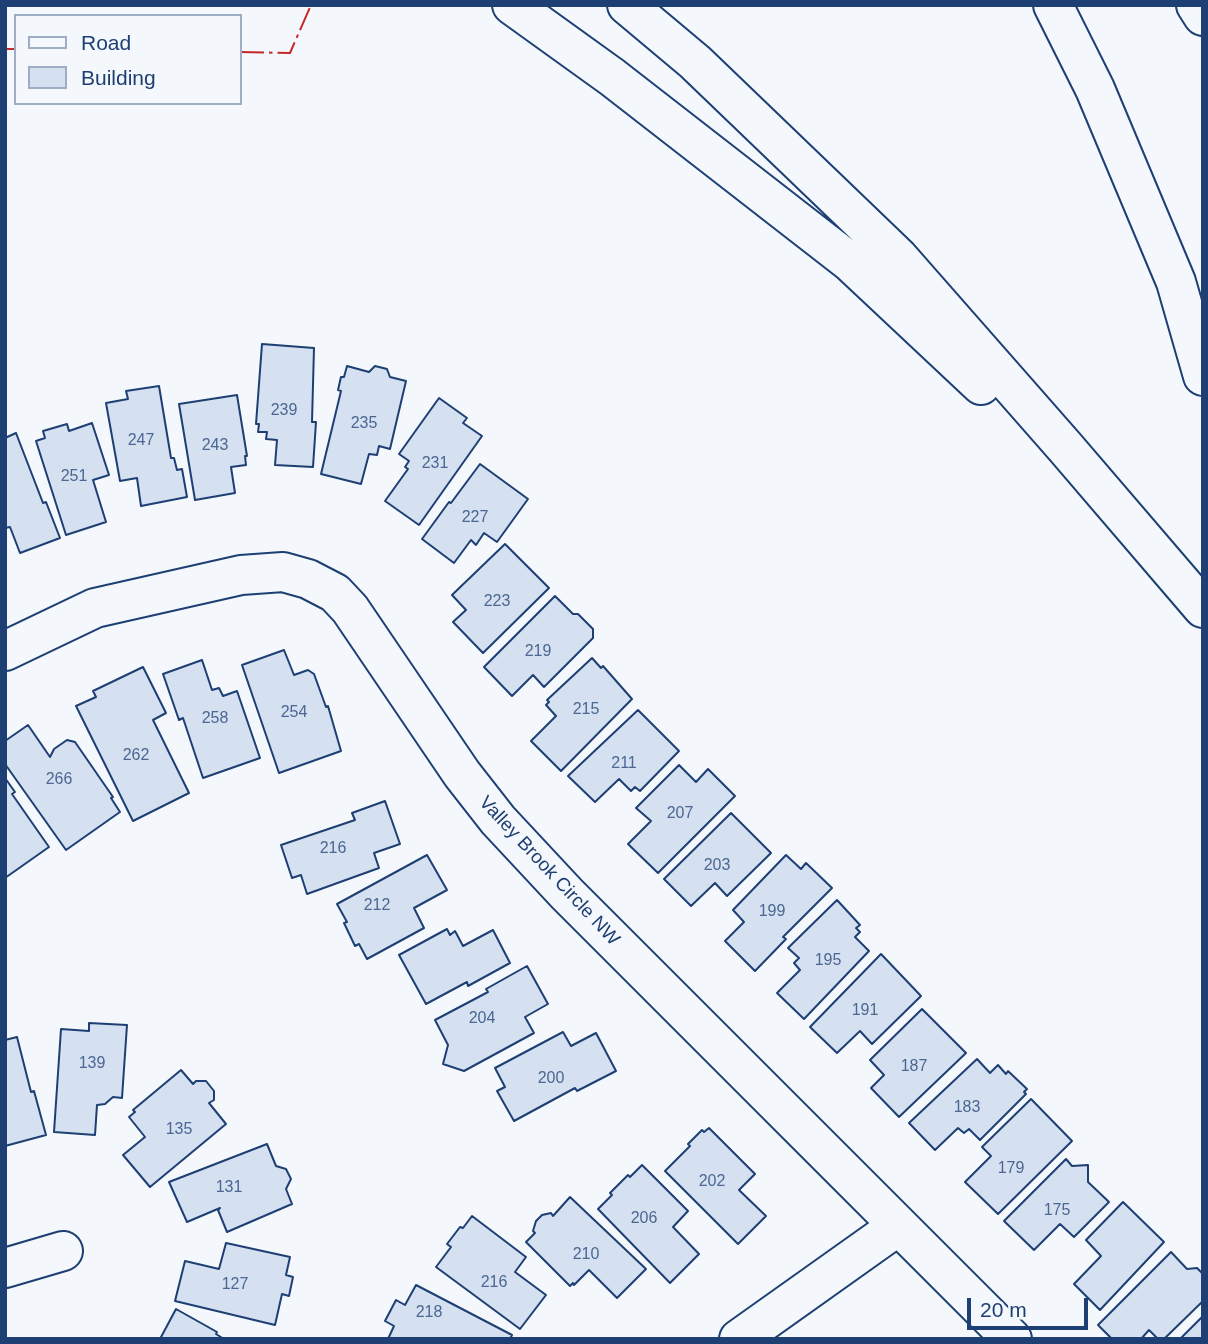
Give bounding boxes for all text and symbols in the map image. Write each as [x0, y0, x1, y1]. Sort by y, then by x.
legend [14, 14, 242, 105]
text: Road [81, 31, 131, 54]
text: Building [81, 66, 156, 89]
house number: 239 [271, 401, 297, 421]
house number: 235 [351, 414, 377, 434]
house number: 247 [128, 431, 154, 451]
house number: 243 [202, 436, 228, 456]
house number: 231 [422, 454, 448, 474]
house number: 251 [61, 467, 87, 487]
house number: 227 [462, 508, 488, 528]
house number: 223 [484, 592, 510, 612]
house number: 219 [525, 642, 551, 662]
house number: 215 [573, 700, 599, 720]
house number: 254 [281, 703, 307, 723]
house number: 258 [202, 709, 228, 729]
house number: 262 [123, 746, 149, 766]
house number: 211 [611, 754, 637, 774]
house number: 266 [46, 770, 72, 790]
street label: Valley Brook Circle NW [474, 792, 624, 950]
house number: 207 [667, 804, 693, 824]
house number: 216 [320, 839, 346, 859]
house number: 203 [704, 856, 730, 876]
house number: 212 [364, 896, 390, 916]
house number: 199 [759, 902, 785, 922]
house number: 195 [815, 951, 841, 971]
house number: 191 [852, 1001, 878, 1021]
house number: 204 [469, 1009, 495, 1029]
house number: 139 [79, 1054, 105, 1074]
house number: 187 [901, 1057, 927, 1077]
house number: 200 [538, 1069, 564, 1089]
house number: 183 [954, 1098, 980, 1118]
house number: 135 [166, 1120, 192, 1140]
house number: 179 [998, 1159, 1024, 1179]
house number: 202 [699, 1172, 725, 1192]
house number: 131 [216, 1178, 242, 1198]
house number: 175 [1044, 1201, 1070, 1221]
house number: 206 [631, 1209, 657, 1229]
house number: 210 [573, 1245, 599, 1265]
house number: 216 [481, 1273, 507, 1293]
house number: 127 [222, 1275, 248, 1295]
scale bar [970, 1284, 1091, 1328]
text: 20 m [980, 1298, 1027, 1321]
house number: 218 [416, 1303, 442, 1323]

